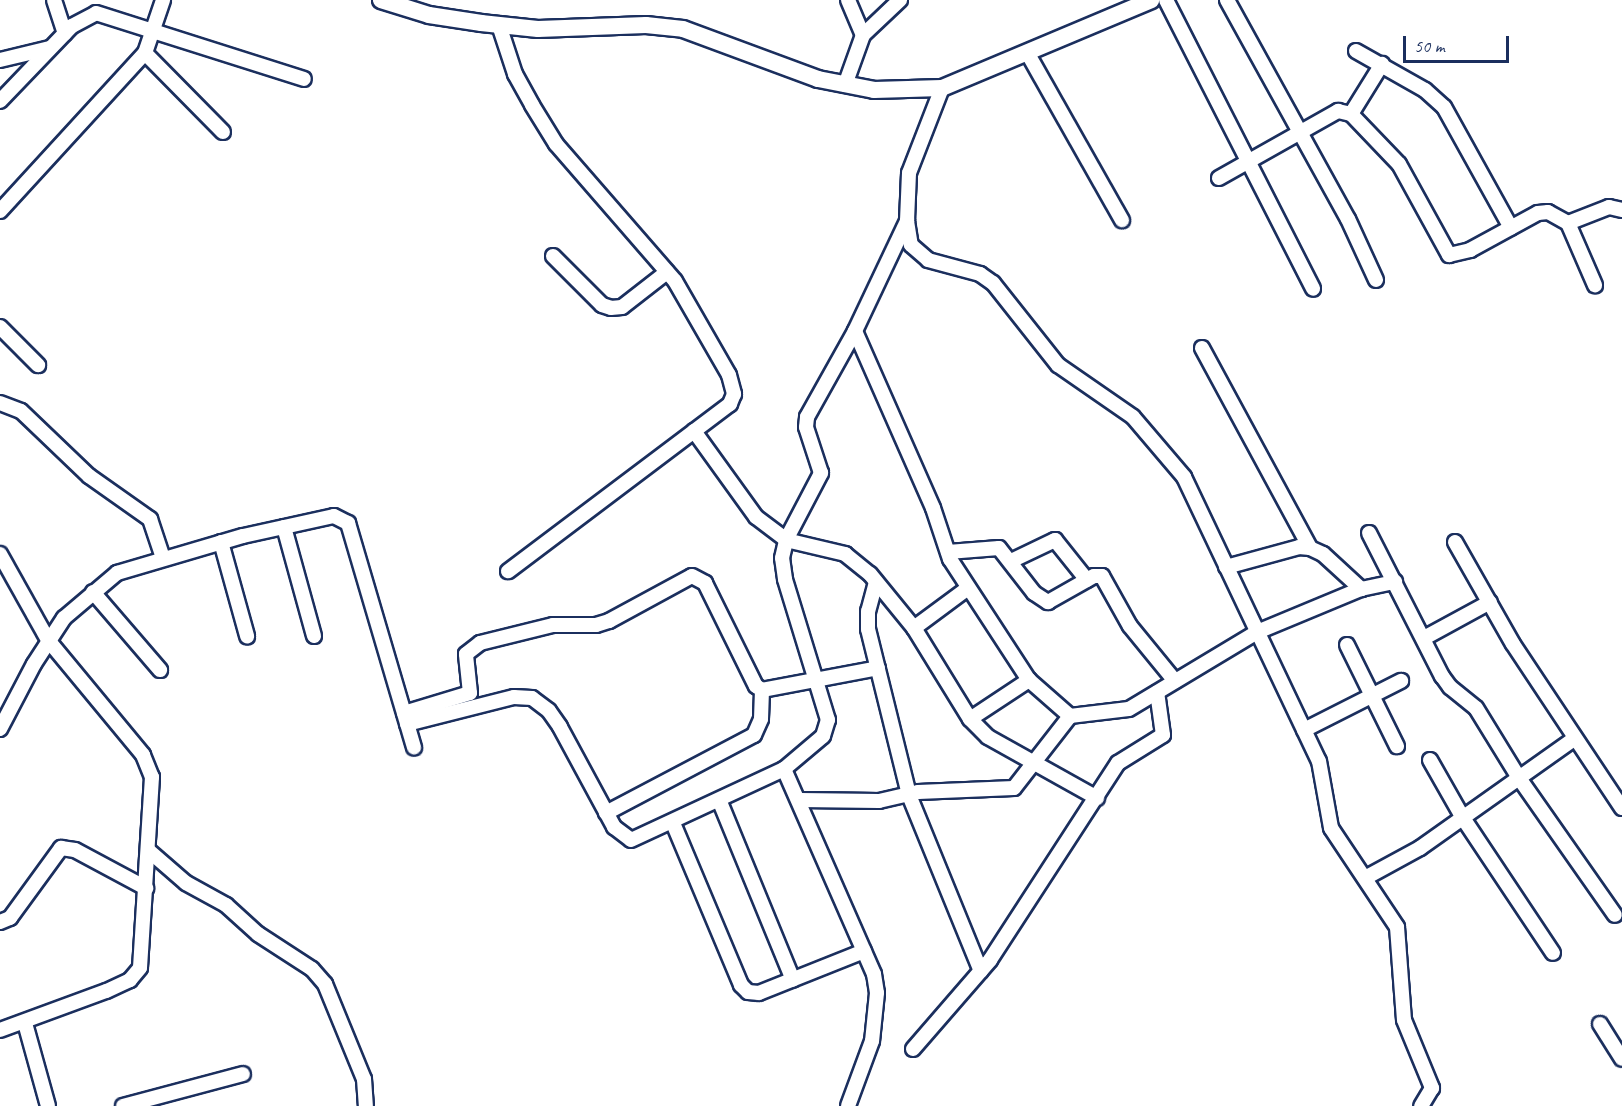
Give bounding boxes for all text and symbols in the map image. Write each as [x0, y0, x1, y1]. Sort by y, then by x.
scale bar [1406, 24, 1512, 62]
text: 50 m [1414, 35, 1445, 57]

